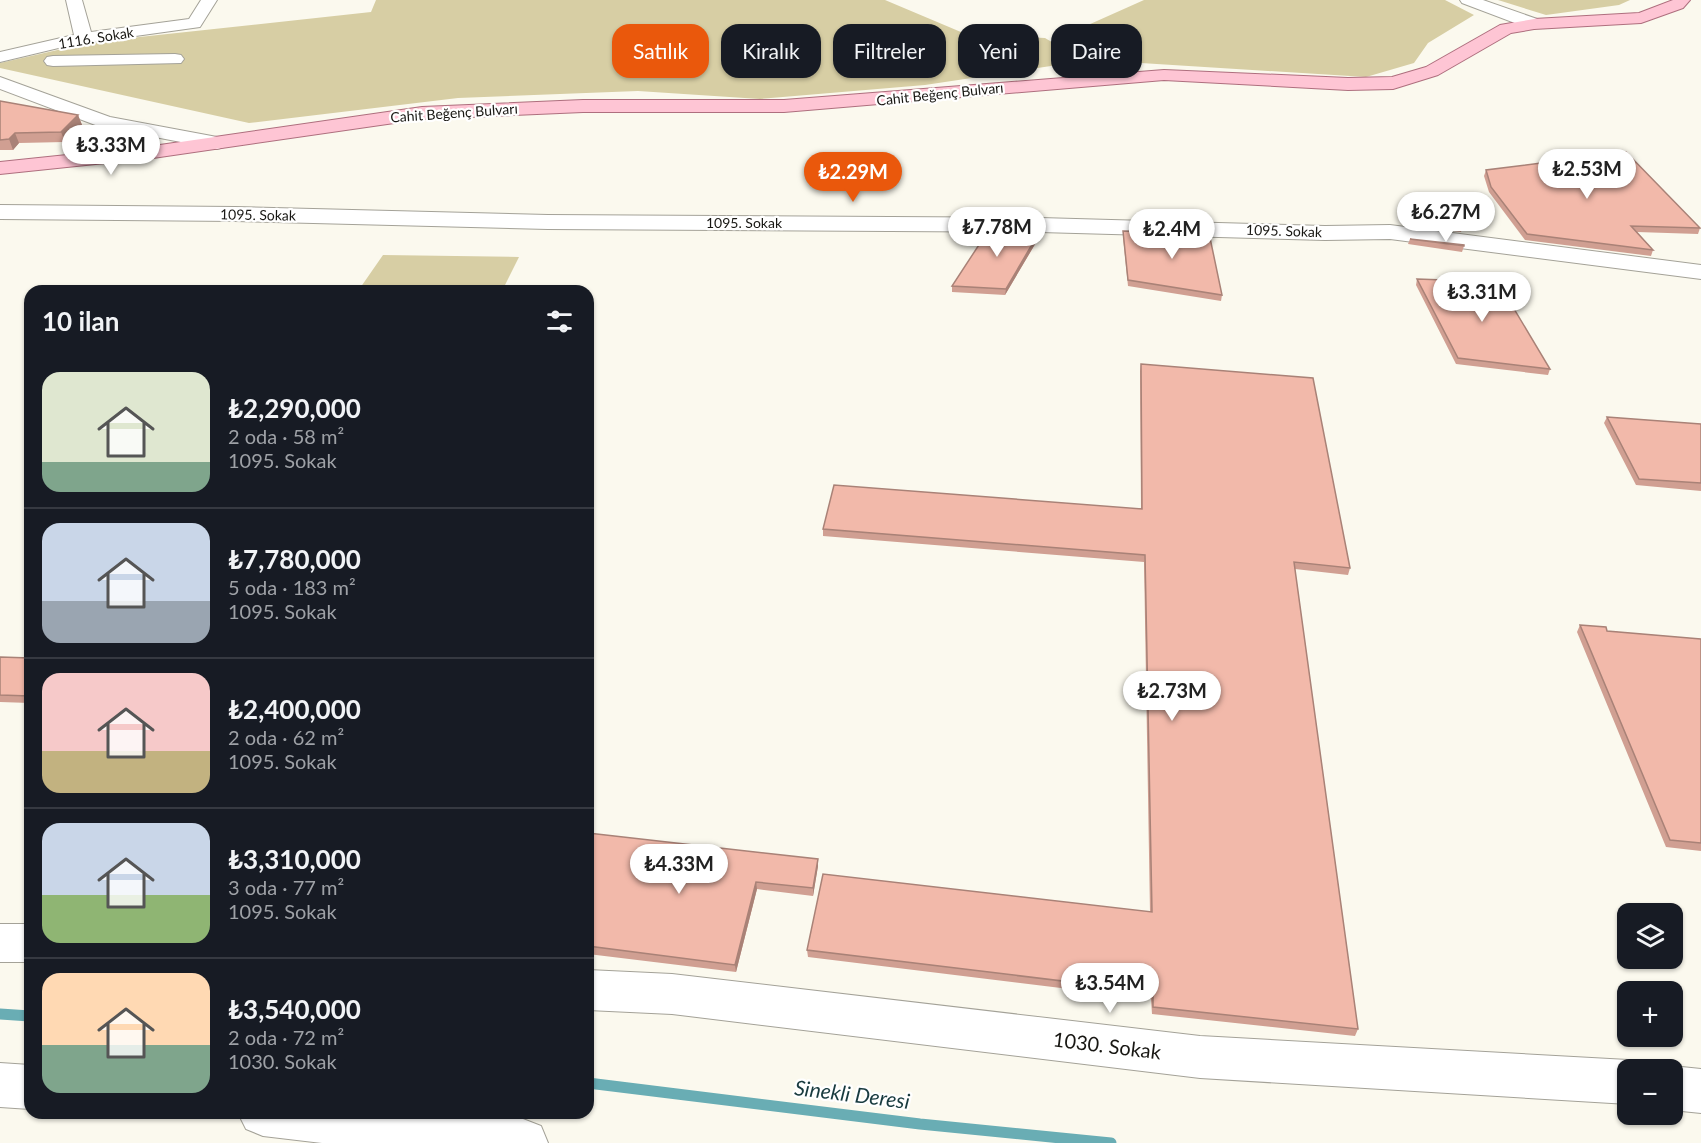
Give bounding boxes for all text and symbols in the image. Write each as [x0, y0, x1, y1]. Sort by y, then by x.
street label: 1116. Sokak [57, 23, 136, 52]
chip: Satılık [612, 24, 709, 78]
chip: Kiralık [721, 24, 821, 78]
chip: Filtreler [833, 24, 946, 78]
chip: Yeni [958, 24, 1039, 78]
chip: Daire [1051, 24, 1142, 78]
street label: Cahit Beğenç Bulvarı [876, 78, 1004, 109]
street label: Cahit Beğenç Bulvarı [390, 100, 518, 125]
pin: ₺3.33M [62, 125, 160, 176]
text: ₺3.33M [76, 132, 146, 156]
pin: ₺2.53M [1538, 149, 1636, 200]
pin: ₺2.29M [804, 152, 902, 203]
text: ₺2.53M [1552, 156, 1622, 180]
text: ₺2.29M [818, 159, 888, 183]
pin: ₺6.27M [1397, 192, 1495, 243]
text: ₺6.27M [1411, 199, 1481, 223]
street label: 1095. Sokak [220, 205, 297, 224]
pin: ₺7.78M [948, 207, 1046, 258]
pin: ₺2.4M [1130, 209, 1214, 260]
street label: 1095. Sokak [706, 214, 783, 231]
text: ₺7.78M [962, 214, 1032, 238]
text: ₺2.4M [1143, 216, 1201, 240]
street label: 1095. Sokak [1246, 221, 1323, 240]
pin: ₺3.31M [1433, 272, 1531, 323]
text: ₺3.31M [1447, 279, 1517, 303]
text: 10 ilan [42, 305, 119, 337]
icon: filters [543, 305, 576, 338]
text: ₺2,290,000 [228, 392, 361, 424]
icon: home [90, 396, 162, 468]
text: 2 oda · 58 m² [228, 424, 344, 448]
text: 1095. Sokak [228, 448, 337, 472]
text: ₺7,780,000 [228, 543, 361, 575]
icon: home [90, 547, 162, 619]
text: 5 oda · 183 m² [228, 575, 356, 599]
text: 1095. Sokak [228, 599, 337, 623]
pin: ₺2.73M [1123, 671, 1221, 722]
text: ₺2.73M [1137, 678, 1207, 702]
text: ₺2,400,000 [228, 693, 361, 725]
icon: home [90, 697, 162, 769]
text: 2 oda · 62 m² [228, 725, 344, 749]
text: 1095. Sokak [228, 749, 337, 773]
text: ₺3,310,000 [228, 843, 361, 875]
pin: ₺4.33M [630, 844, 728, 895]
icon: home [90, 847, 162, 919]
text: ₺4.33M [644, 851, 714, 875]
text: 3 oda · 77 m² [228, 875, 344, 899]
text: 1095. Sokak [228, 899, 337, 923]
map controls [1617, 903, 1683, 1125]
button: layers [1617, 903, 1683, 969]
pin: ₺3.54M [1061, 963, 1159, 1014]
text: ₺3.54M [1075, 970, 1145, 994]
button: + [1617, 981, 1683, 1047]
text: ₺3,540,000 [228, 993, 361, 1025]
icon: home [90, 997, 162, 1069]
text: 2 oda · 72 m² [228, 1025, 344, 1049]
street label: 1030. Sokak [1052, 1026, 1163, 1064]
text: 1030. Sokak [228, 1049, 337, 1073]
button: − [1617, 1059, 1683, 1125]
water label: Sinekli Deresi [793, 1074, 911, 1113]

